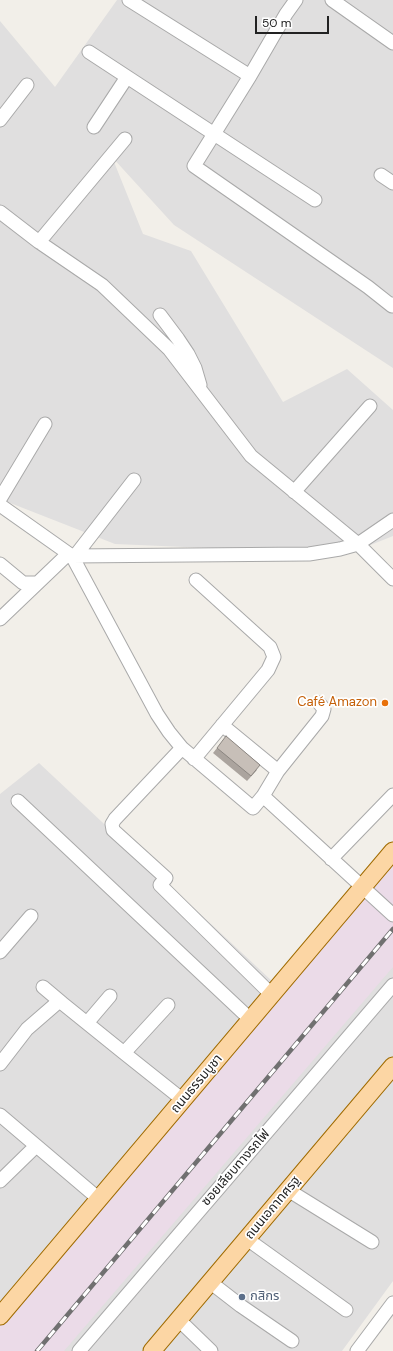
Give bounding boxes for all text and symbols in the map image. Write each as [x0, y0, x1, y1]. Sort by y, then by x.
scale bar [257, 8, 331, 34]
text: 50 m [262, 15, 291, 31]
place label: Café Amazon [297, 695, 377, 711]
marker: Café Amazon [380, 698, 390, 708]
street label: ถนนธรรมบูชา [168, 1051, 226, 1117]
street label: ซอยเลียบทางรถไฟ [199, 1127, 273, 1209]
street label: ถนนเอกาทศรฐ [242, 1173, 304, 1243]
place label: กสิกร [250, 1289, 279, 1305]
marker: กสิกร [237, 1292, 247, 1302]

